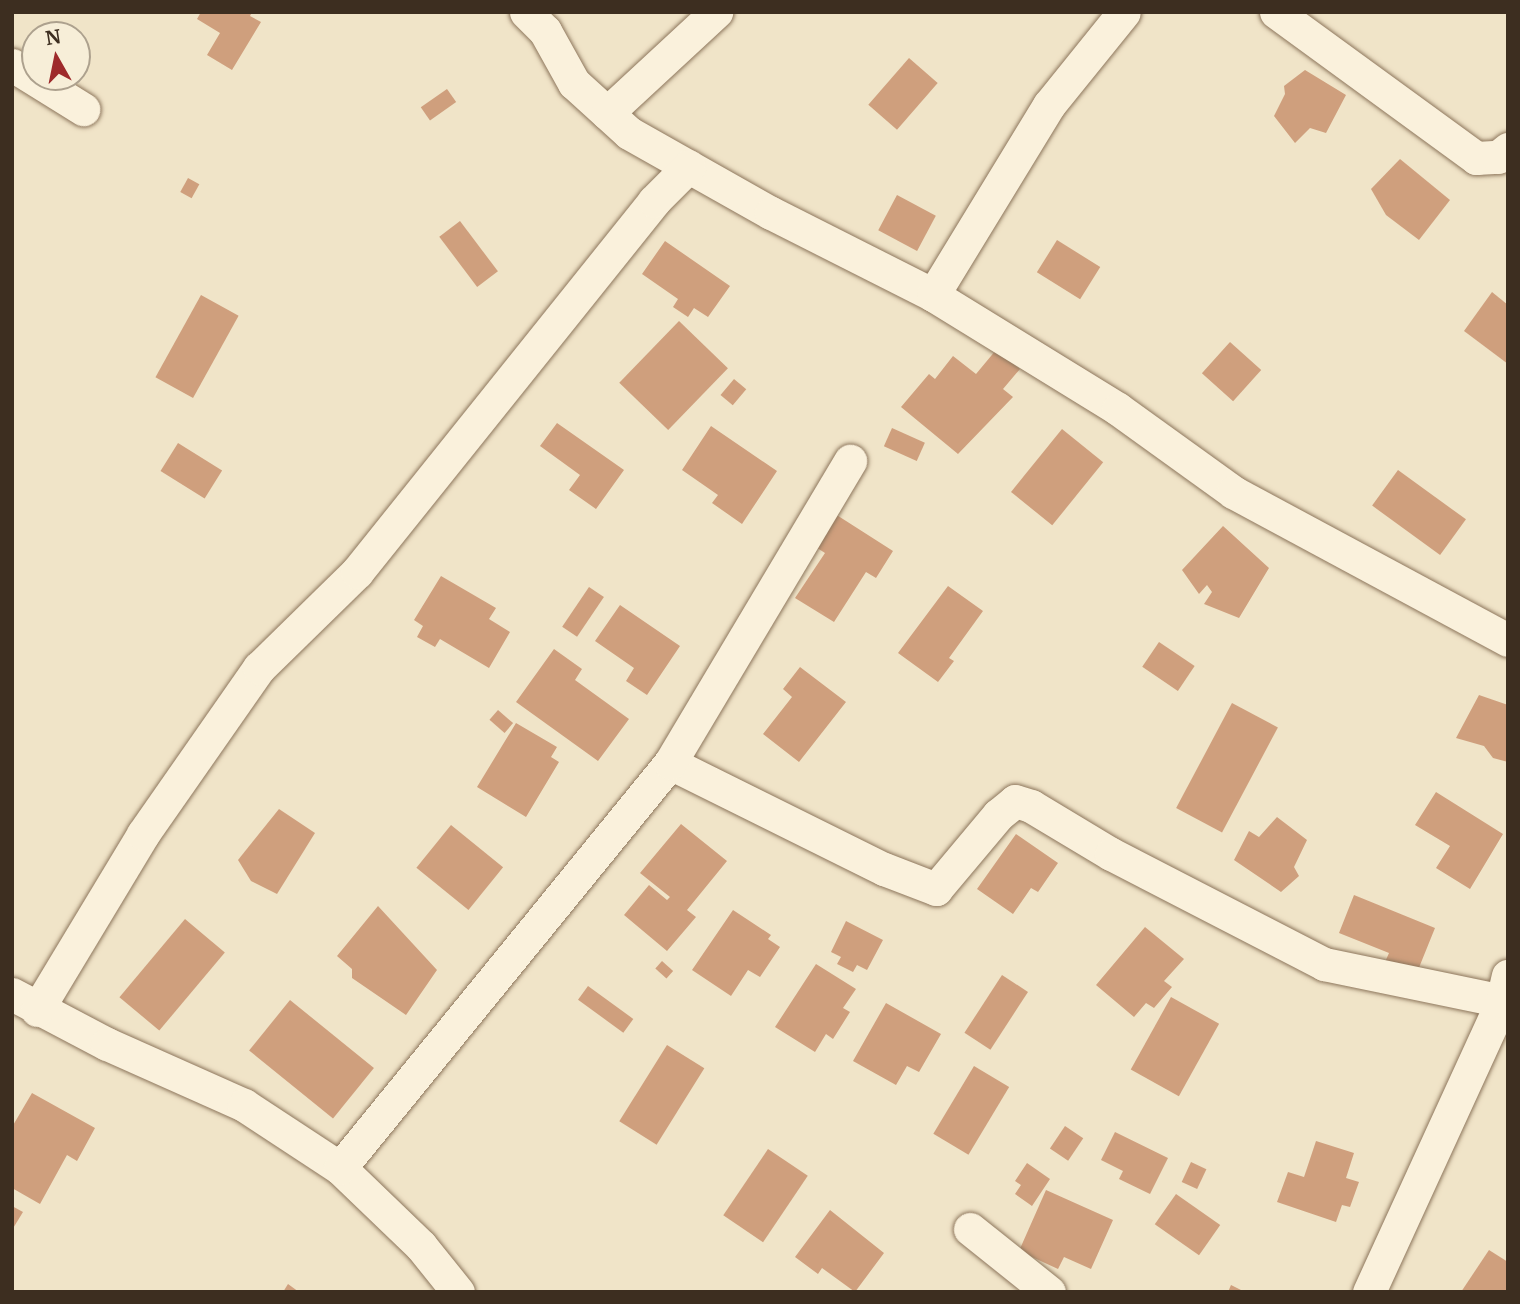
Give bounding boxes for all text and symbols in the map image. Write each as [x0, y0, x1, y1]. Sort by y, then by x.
north arrow [21, 21, 91, 91]
text: N [44, 24, 62, 50]

